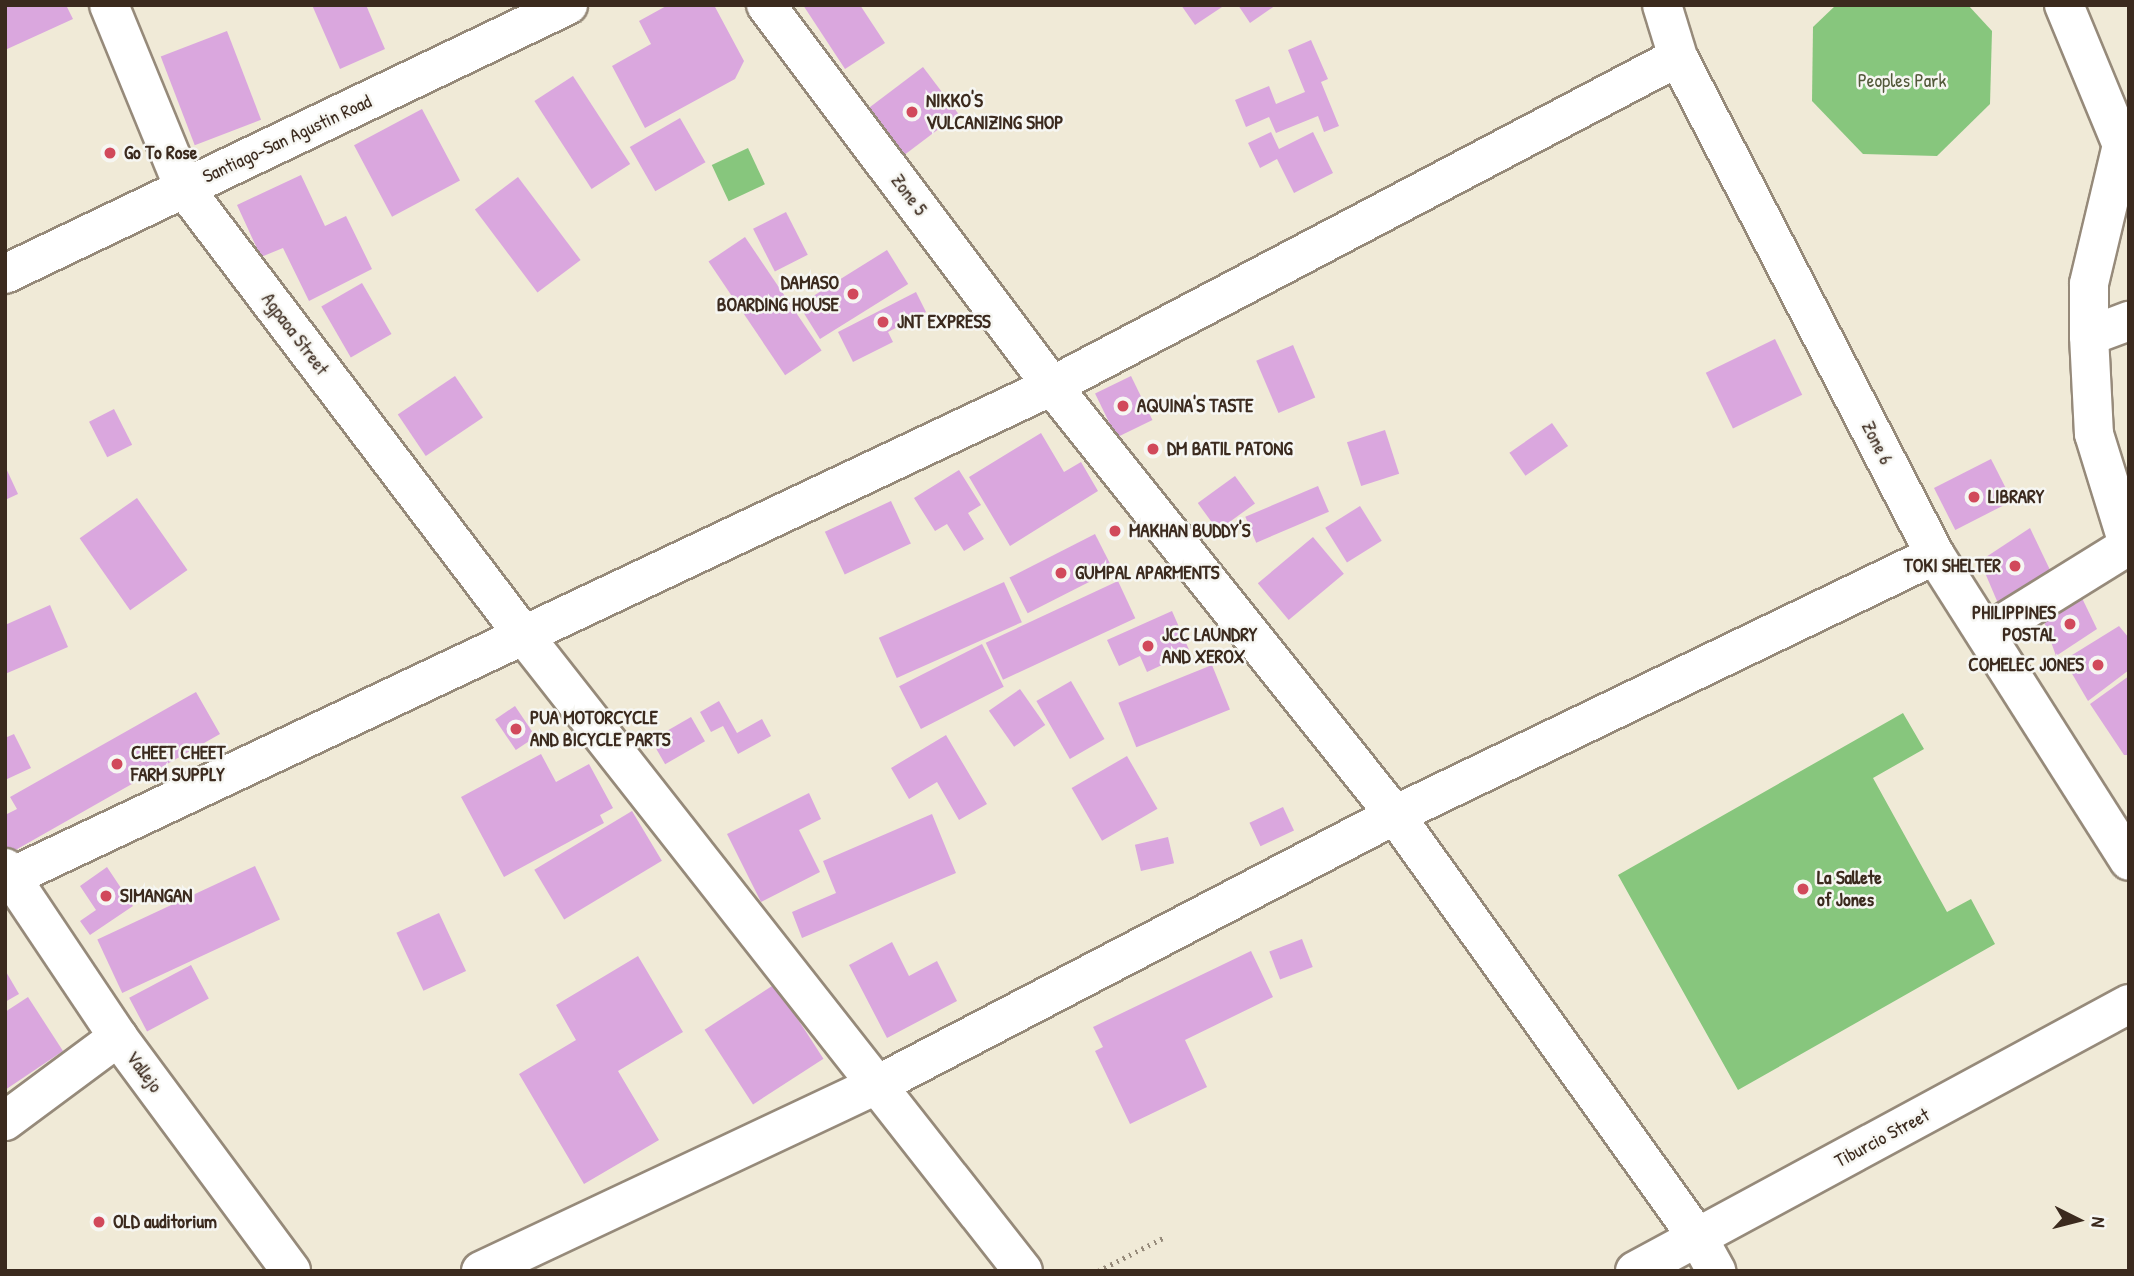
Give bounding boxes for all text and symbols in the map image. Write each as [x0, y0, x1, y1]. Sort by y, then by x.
park label: Peoples Park [1858, 70, 1946, 92]
street label: Santiago-San Agustin Road [199, 90, 375, 188]
place label: NIKKO'S VULCANIZING SHOP [926, 90, 1063, 134]
marker: NIKKO'S VULCANIZING SHOP [904, 104, 920, 120]
place label: Go To Rose [124, 142, 197, 164]
marker: Go To Rose [102, 145, 118, 161]
street label: Zone 5 [886, 170, 932, 220]
place label: DAMASO BOARDING HOUSE [717, 272, 839, 316]
marker: DAMASO BOARDING HOUSE [845, 286, 861, 302]
street label: Agpaoa Street [257, 288, 333, 380]
place label: JNT EXPRESS [897, 311, 991, 333]
marker: JNT EXPRESS [875, 314, 891, 330]
place label: AQUINA'S TASTE [1137, 395, 1253, 417]
marker: AQUINA'S TASTE [1115, 398, 1131, 414]
street label: Zone 6 [1857, 418, 1897, 468]
place label: DM BATIL PATONG [1167, 438, 1292, 460]
marker: DM BATIL PATONG [1145, 441, 1161, 457]
place label: LIBRARY [1988, 486, 2044, 508]
marker: LIBRARY [1966, 489, 1982, 505]
place label: MAKHAN BUDDY'S [1129, 520, 1251, 542]
marker: MAKHAN BUDDY'S [1107, 523, 1123, 539]
place label: TOKI SHELTER [1904, 555, 2001, 577]
marker: TOKI SHELTER [2007, 558, 2023, 574]
place label: GUMPAL APARMENTS [1075, 562, 1219, 584]
marker: GUMPAL APARMENTS [1053, 565, 1069, 581]
place label: PHILIPPINES POSTAL [1972, 602, 2056, 646]
marker: PHILIPPINES POSTAL [2062, 616, 2078, 632]
place label: JCC LAUNDRY AND XEROX [1162, 624, 1257, 668]
marker: JCC LAUNDRY AND XEROX [1140, 638, 1156, 654]
place label: COMELEC JONES [1968, 654, 2084, 676]
marker: COMELEC JONES [2090, 657, 2106, 673]
place label: PUA MOTORCYCLE AND BICYCLE PARTS [530, 707, 671, 751]
marker: PUA MOTORCYCLE AND BICYCLE PARTS [508, 721, 524, 737]
place label: CHEET CHEET FARM SUPPLY [131, 742, 225, 786]
marker: CHEET CHEET FARM SUPPLY [109, 756, 125, 772]
place label: La Sallete of Jones [1817, 867, 1882, 911]
marker: La Sallete of Jones [1795, 881, 1811, 897]
place label: SIMANGAN [120, 885, 192, 907]
marker: SIMANGAN [98, 888, 114, 904]
street label: Vallejo [121, 1047, 167, 1097]
street label: Tiburcio Street [1831, 1104, 1933, 1172]
north arrow [2043, 1185, 2113, 1255]
place label: OLD auditorium [113, 1211, 217, 1233]
marker: OLD auditorium [91, 1214, 107, 1230]
text: N [2085, 1216, 2112, 1229]

